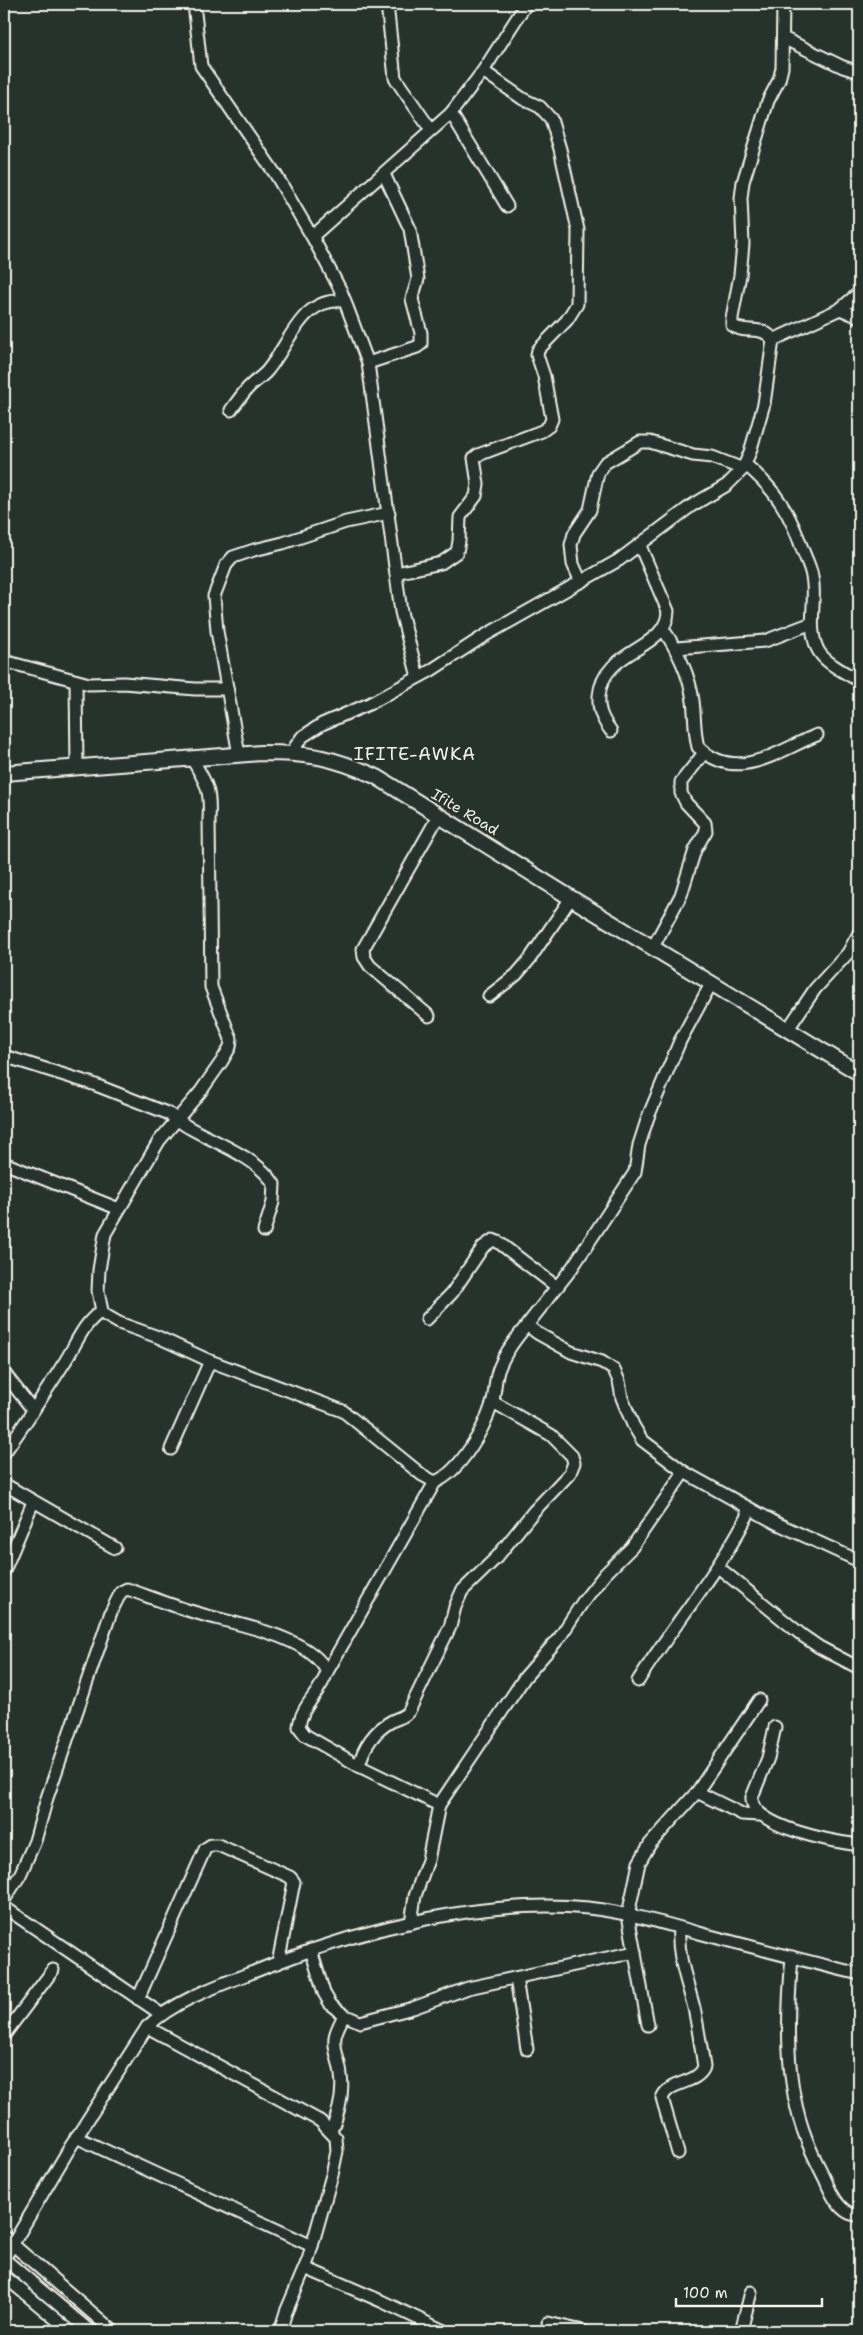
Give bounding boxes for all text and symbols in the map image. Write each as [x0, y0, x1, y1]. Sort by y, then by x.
district label: IFITE-AWKA [354, 742, 476, 766]
street label: Ifite Road [428, 784, 503, 840]
scale bar [676, 2275, 822, 2307]
text: 100 m [683, 2283, 728, 2303]

